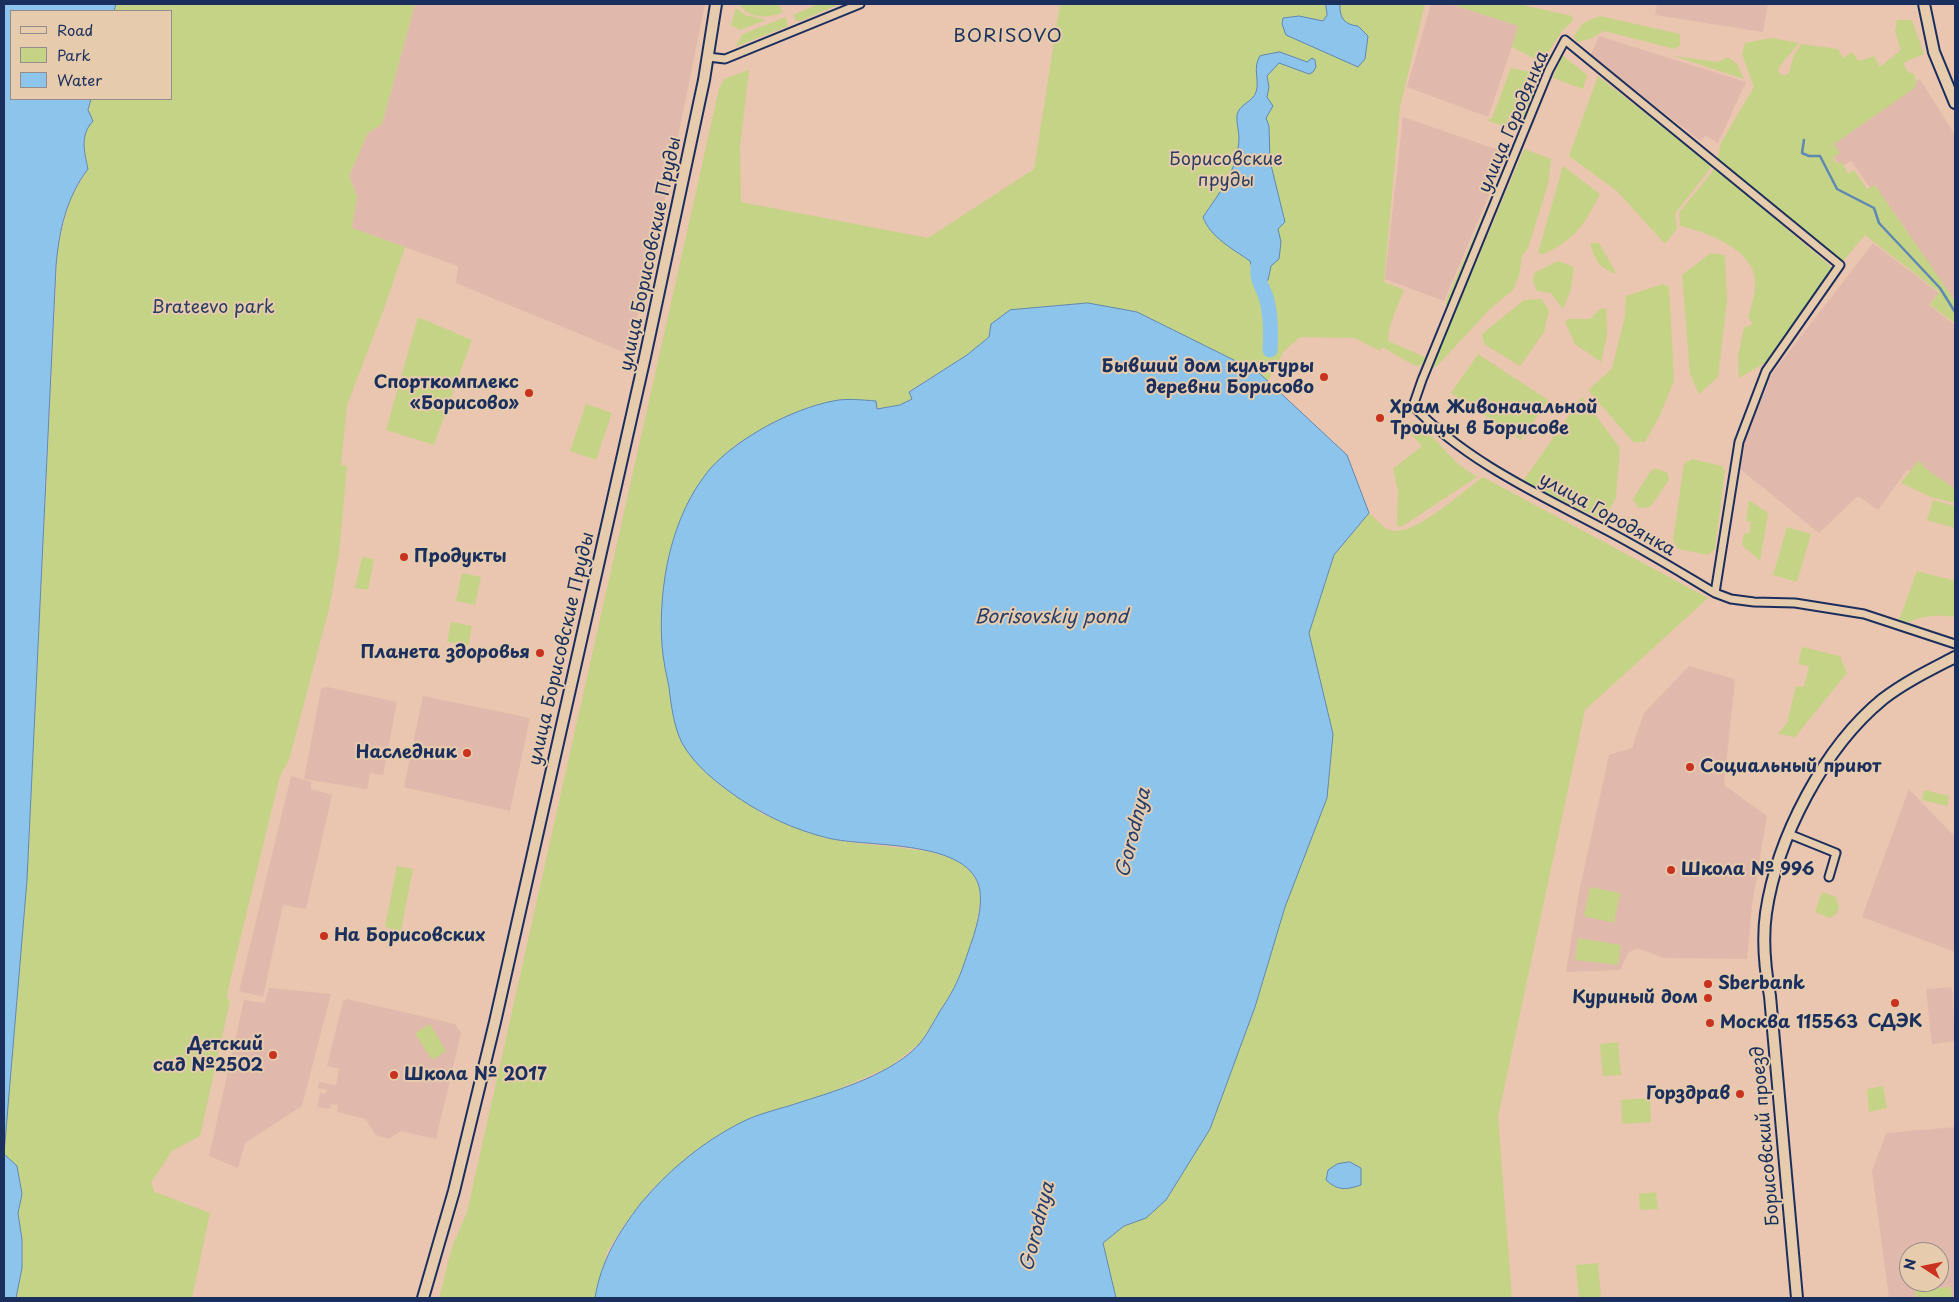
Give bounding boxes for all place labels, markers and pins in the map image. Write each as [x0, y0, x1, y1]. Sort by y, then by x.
place label: Бывший дом культуры деревни Борисово [1102, 356, 1314, 398]
marker: Бывший дом культуры деревни Борисово [1318, 371, 1330, 383]
place label: Спорткомплекс «Борисово» [374, 372, 519, 414]
marker: Спорткомплекс «Борисово» [523, 387, 535, 399]
place label: Храм Живоначальной Троицы в Борисове [1390, 397, 1598, 439]
marker: Храм Живоначальной Троицы в Борисове [1374, 412, 1386, 424]
place label: Продукты [414, 546, 507, 568]
marker: Продукты [398, 551, 410, 563]
place label: Планета здоровья [361, 642, 530, 664]
marker: Планета здоровья [534, 647, 546, 659]
place label: Наследник [356, 742, 457, 764]
marker: Наследник [461, 747, 473, 759]
place label: Социальный приют [1700, 756, 1881, 778]
marker: Социальный приют [1684, 761, 1696, 773]
place label: Школа № 996 [1681, 859, 1814, 881]
marker: Школа № 996 [1665, 864, 1677, 876]
place label: На Борисовских [334, 925, 485, 947]
marker: На Борисовских [318, 930, 330, 942]
place label: Sberbank [1718, 973, 1805, 995]
marker: Sberbank [1702, 978, 1714, 990]
place label: Куриный дом [1572, 987, 1698, 1009]
marker: Куриный дом [1702, 992, 1714, 1004]
marker: СДЭК [1889, 997, 1901, 1009]
place label: СДЭК [1868, 1011, 1922, 1033]
place label: Москва 115563 [1720, 1012, 1858, 1034]
marker: Москва 115563 [1704, 1017, 1716, 1029]
place label: Детский сад №2502 [153, 1034, 263, 1076]
marker: Детский сад №2502 [267, 1049, 279, 1061]
place label: Школа № 2017 [404, 1064, 547, 1086]
marker: Школа № 2017 [388, 1069, 400, 1081]
place label: Горздрав [1646, 1083, 1730, 1105]
marker: Горздрав [1734, 1088, 1746, 1100]

